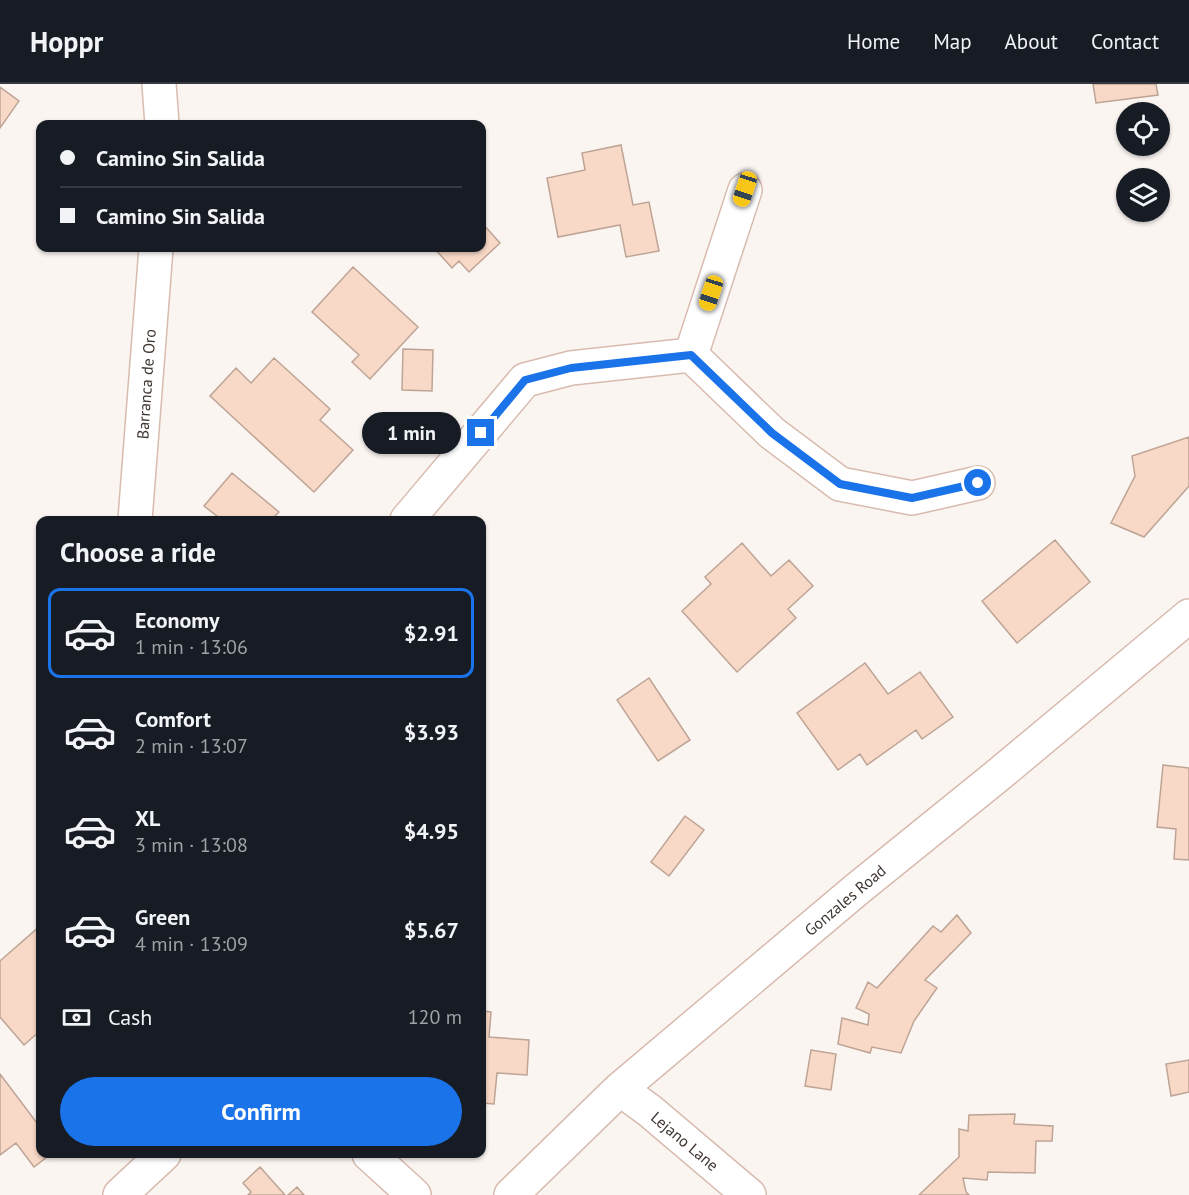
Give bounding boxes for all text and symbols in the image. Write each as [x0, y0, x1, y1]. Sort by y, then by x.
text: Hoppr [30, 23, 103, 60]
text: Home [847, 28, 900, 55]
text: Map [933, 28, 972, 55]
text: About [1005, 28, 1058, 55]
text: Contact [1091, 28, 1159, 55]
map controls [1116, 102, 1170, 222]
button: locate [1116, 102, 1170, 156]
text: Camino Sin Salida [96, 144, 265, 172]
button: layers [1116, 168, 1170, 222]
car [731, 169, 759, 209]
text: Camino Sin Salida [96, 202, 265, 230]
car [697, 273, 725, 313]
street label: Barranca de Oro [132, 328, 160, 440]
callout: 1 min [361, 412, 460, 454]
route end [467, 419, 494, 446]
text: 1 min [387, 420, 436, 446]
route start [964, 469, 991, 496]
text: Choose a ride [60, 535, 216, 569]
icon: car [63, 606, 117, 660]
text: Economy [135, 606, 219, 634]
text: $2.91 [404, 619, 459, 647]
text: 1 min · 13:06 [135, 634, 248, 660]
icon: car [63, 705, 117, 759]
text: Comfort [135, 705, 211, 733]
text: $3.93 [404, 718, 459, 746]
text: 2 min · 13:07 [135, 733, 248, 759]
icon: car [63, 804, 117, 858]
text: XL [135, 804, 160, 832]
text: $4.95 [404, 817, 459, 845]
text: 3 min · 13:08 [135, 832, 248, 858]
street label: Gonzales Road [800, 860, 890, 940]
icon: car [63, 903, 117, 957]
text: Green [135, 903, 190, 931]
text: $5.67 [404, 916, 459, 944]
text: 4 min · 13:09 [135, 931, 248, 957]
icon: cash [60, 1001, 93, 1034]
text: Cash [108, 1003, 152, 1031]
text: 120 m [408, 1004, 462, 1030]
button: Confirm [60, 1077, 462, 1146]
street label: Lejano Lane [647, 1107, 723, 1175]

